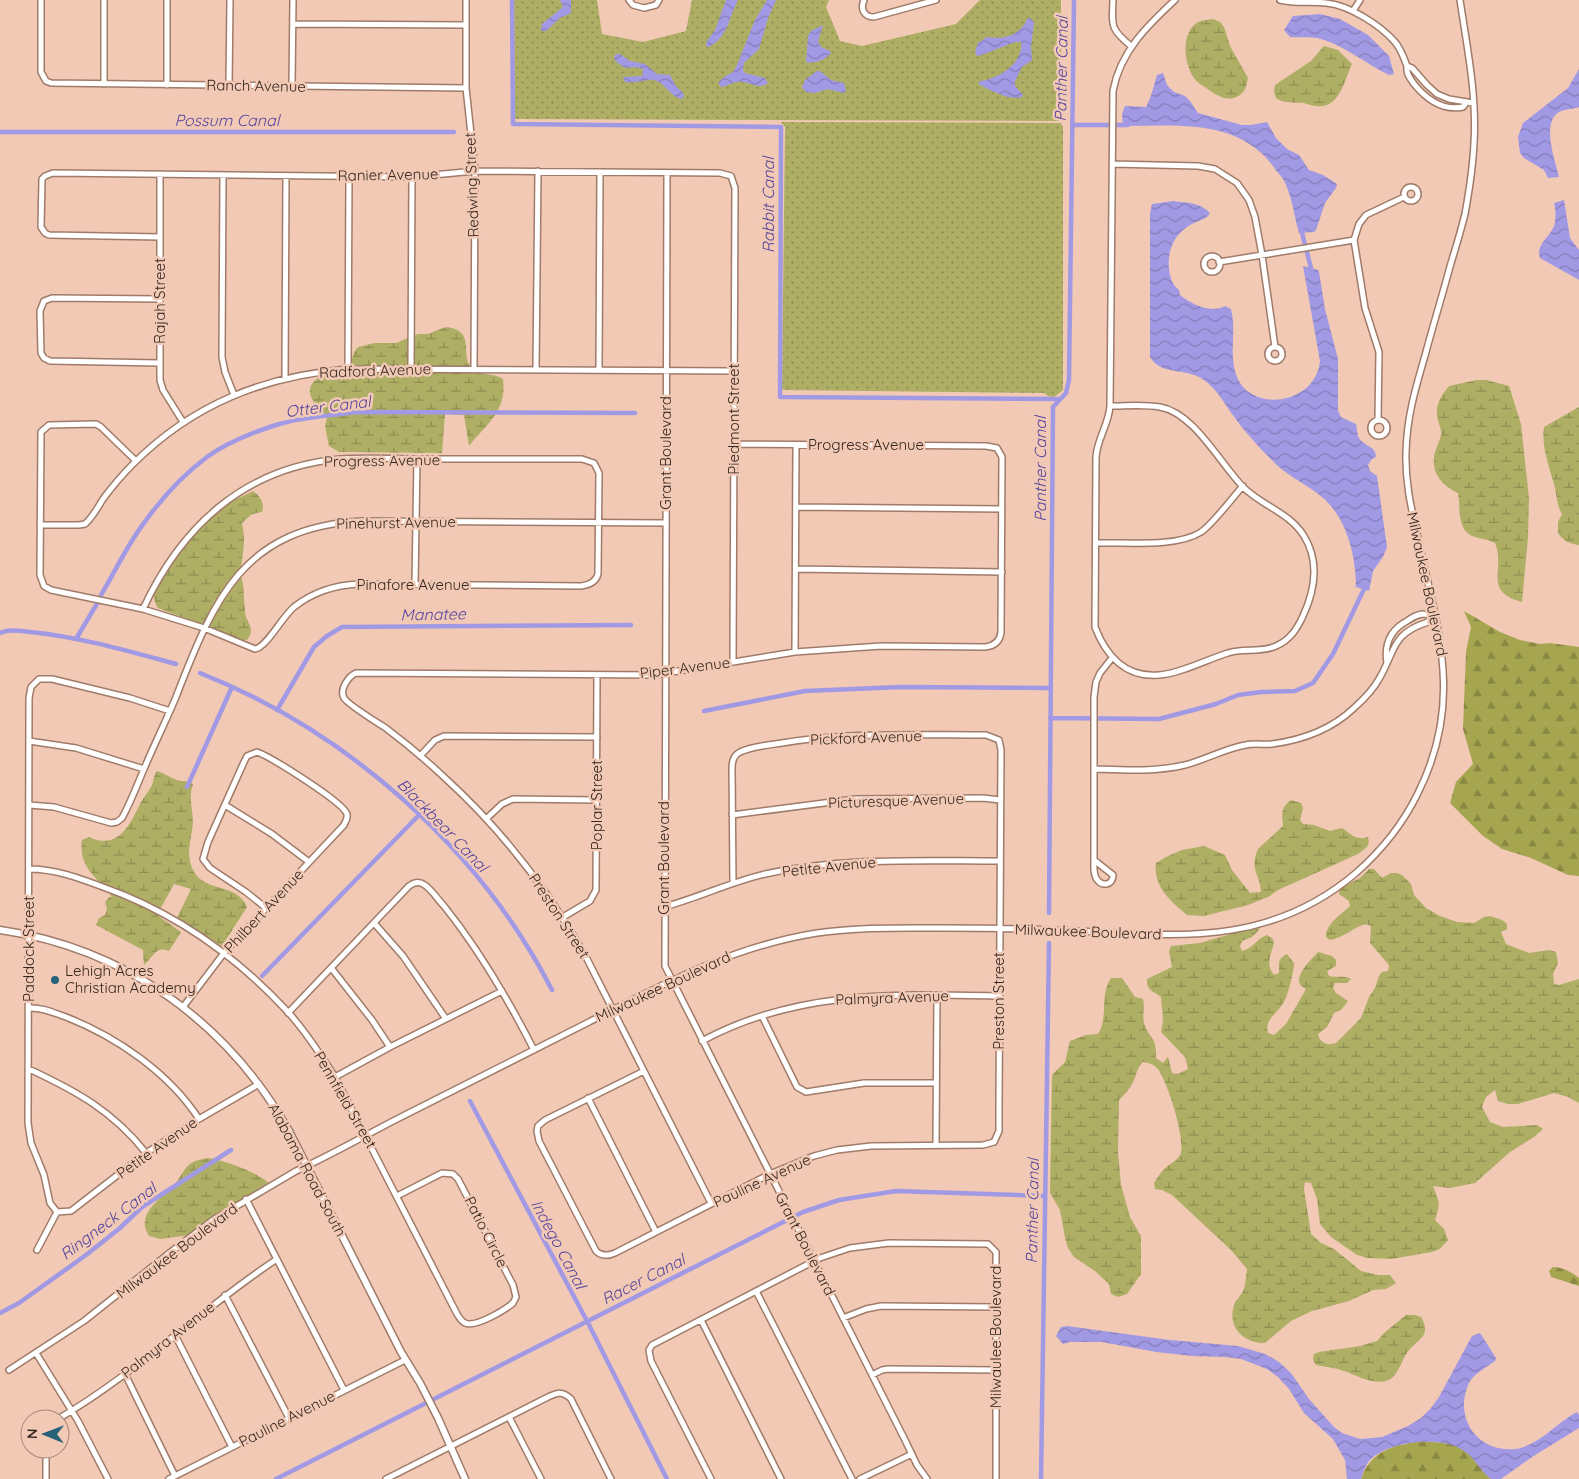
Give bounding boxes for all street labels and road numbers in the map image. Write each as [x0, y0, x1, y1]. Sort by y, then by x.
street label: Ranch Avenue [206, 75, 306, 96]
street label: Redwing Street [460, 132, 483, 238]
street label: Ranier Avenue [337, 164, 439, 185]
street label: Rajah Street [150, 258, 169, 344]
street label: Radford Avenue [319, 359, 431, 382]
street label: Piedmont Street [724, 363, 743, 475]
street label: Grant Boulevard [656, 396, 675, 510]
street label: Progress Avenue [808, 435, 924, 454]
street label: Progress Avenue [324, 450, 440, 471]
street label: Milwaukee Boulevard [1403, 510, 1452, 658]
street label: Pinehurst Avenue [336, 512, 456, 533]
street label: Pinafore Avenue [356, 575, 470, 594]
street label: Piper Avenue [639, 653, 731, 682]
street label: Pickford Avenue [810, 726, 922, 749]
street label: Poplar Street [587, 760, 606, 850]
street label: Picturesque Avenue [828, 789, 964, 812]
street label: Grant Boulevard [654, 801, 673, 915]
street label: Petite Avenue [781, 852, 877, 881]
street label: Philbert Avenue [220, 865, 307, 957]
street label: Preston Street [525, 870, 594, 962]
street label: Paddock Street [19, 896, 38, 1002]
street label: Milwaukee Boulevard [1014, 919, 1162, 944]
street label: Milwaukee Boulevard [592, 947, 733, 1026]
street label: Preston Street [989, 952, 1008, 1050]
street label: Palmyra Avenue [835, 986, 949, 1009]
street label: Pennfield Street [310, 1048, 381, 1152]
street label: Alabama Road South [264, 1100, 351, 1240]
street label: Petite Avenue [113, 1113, 201, 1182]
street label: Pauline Avenue [710, 1150, 814, 1211]
street label: Grant Boulevard [771, 1189, 840, 1299]
street label: Patio Circle [460, 1193, 512, 1271]
street label: Milwaukee Boulevard [112, 1199, 241, 1302]
street label: Milwaulee Boulevard [986, 1266, 1005, 1408]
street label: Palmyra Avenue [117, 1297, 218, 1382]
street label: Pauline Avenue [235, 1386, 338, 1451]

